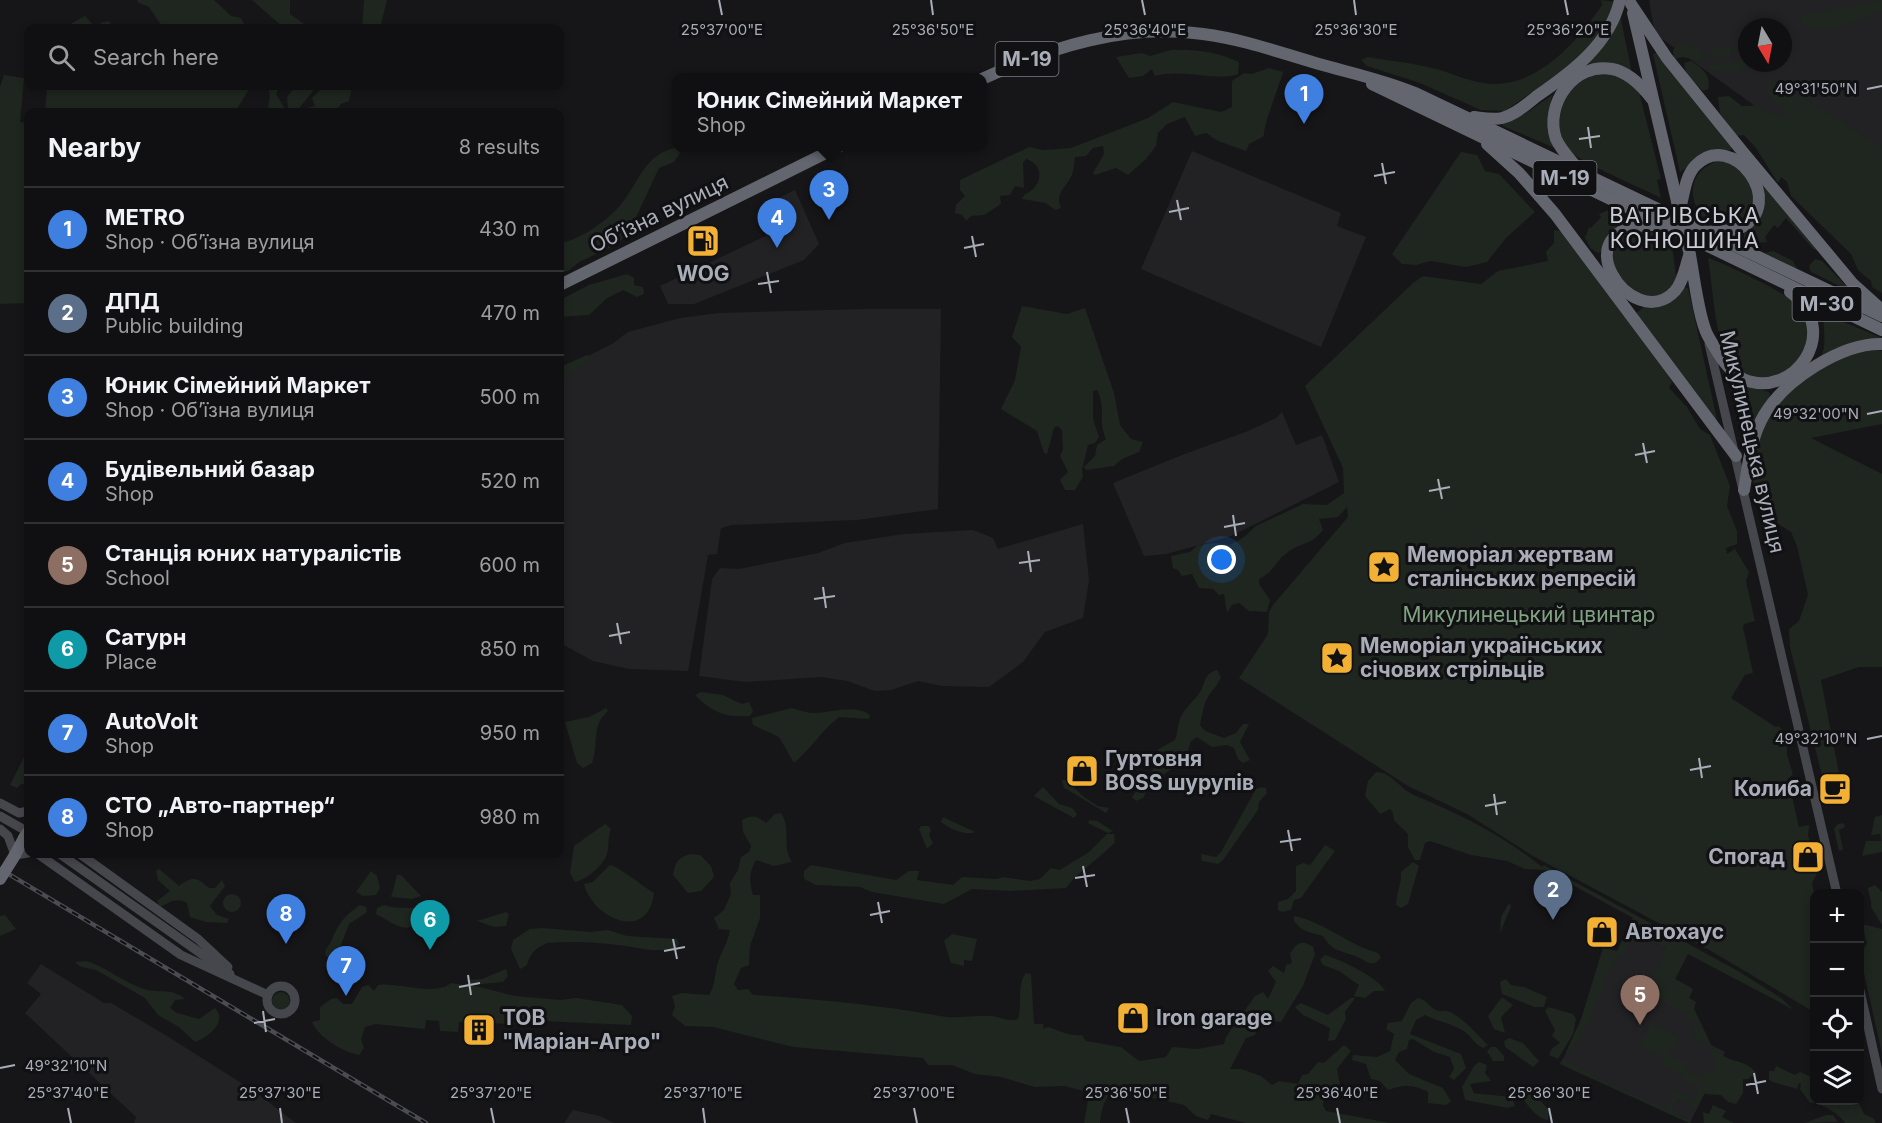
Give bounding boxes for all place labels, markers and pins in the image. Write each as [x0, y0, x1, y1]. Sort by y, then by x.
pin: 1 [1284, 74, 1324, 124]
pin: 3 [810, 170, 848, 220]
pin: 4 [758, 198, 796, 248]
fuel station icon: WOG [685, 223, 721, 259]
place label: WOG [676, 261, 730, 286]
place label: Меморіал жертвам сталінських репресій [1407, 542, 1636, 591]
place icon: Меморіал жертвам сталінських репресій [1366, 549, 1402, 585]
place label: Меморіал українських січових стрільців [1360, 633, 1603, 682]
place icon: Меморіал українських січових стрільців [1319, 640, 1355, 676]
place label: Гуртовня BOSS шурупів [1105, 746, 1254, 795]
shop icon: Гуртовня BOSS шурупів [1064, 753, 1100, 789]
cafe icon: Колиба [1817, 771, 1853, 807]
place label: Колиба [1734, 776, 1812, 801]
shop icon: Спогад [1790, 839, 1826, 875]
place label: Спогад [1708, 844, 1785, 869]
pin: 2 [1534, 870, 1572, 920]
pin: 8 [266, 894, 306, 944]
pin: 6 [410, 900, 450, 950]
shop icon: Автохаус [1584, 914, 1620, 950]
place label: Автохаус [1625, 919, 1724, 944]
pin: 7 [326, 946, 366, 996]
pin: 5 [1620, 976, 1660, 1025]
shop icon: Iron garage [1115, 1000, 1151, 1036]
place label: ТОВ "Маріан-Агро" [502, 1005, 661, 1054]
place label: Iron garage [1156, 1005, 1273, 1030]
building icon: ТОВ "Маріан-Агро" [461, 1012, 497, 1048]

